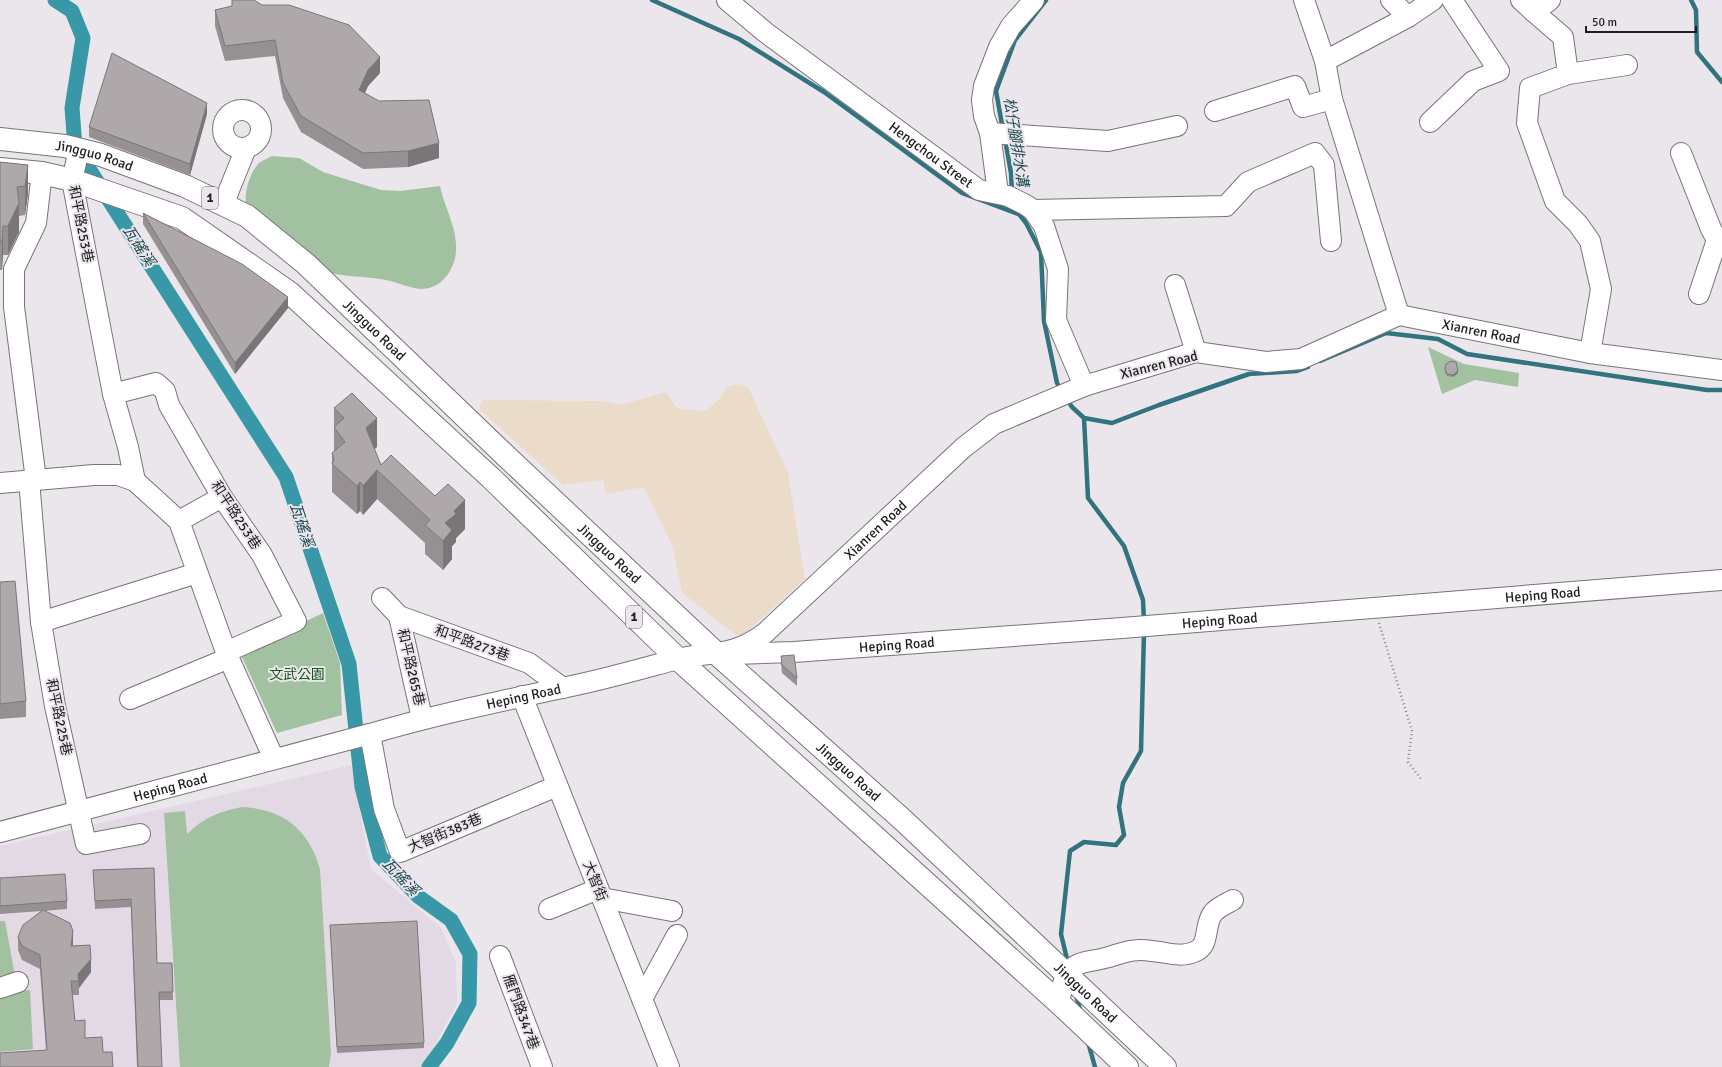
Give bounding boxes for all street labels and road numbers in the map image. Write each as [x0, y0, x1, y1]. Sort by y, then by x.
street label: Hengchou Street [886, 118, 976, 191]
street label: Jingguo Road [55, 137, 136, 175]
street label: 和平路253巷 [65, 184, 97, 264]
road number: 1 [202, 187, 218, 209]
street label: Jingguo Road [340, 296, 409, 364]
street label: Xianren Road [1441, 315, 1522, 347]
street label: Xianren Road [1118, 347, 1200, 383]
street label: 和平路253巷 [207, 477, 265, 553]
street label: Xianren Road [841, 497, 910, 563]
street label: Jingguo Road [574, 519, 645, 587]
street label: Heping Road [1504, 583, 1581, 606]
road number: 1 [626, 606, 642, 628]
street label: Heping Road [1181, 609, 1258, 632]
street label: 和平路273巷 [432, 622, 512, 664]
street label: 和平路265巷 [394, 627, 428, 707]
street label: Heping Road [858, 633, 935, 656]
street label: 和平路225巷 [43, 677, 75, 757]
street label: Heping Road [485, 680, 562, 713]
street label: Jingguo Road [813, 738, 884, 805]
street label: Heping Road [131, 769, 209, 805]
street label: 大智街383巷 [405, 810, 485, 856]
street label: 大智街 [579, 858, 611, 904]
street label: Jingguo Road [1051, 958, 1121, 1026]
street label: 雁門路347巷 [500, 972, 542, 1052]

